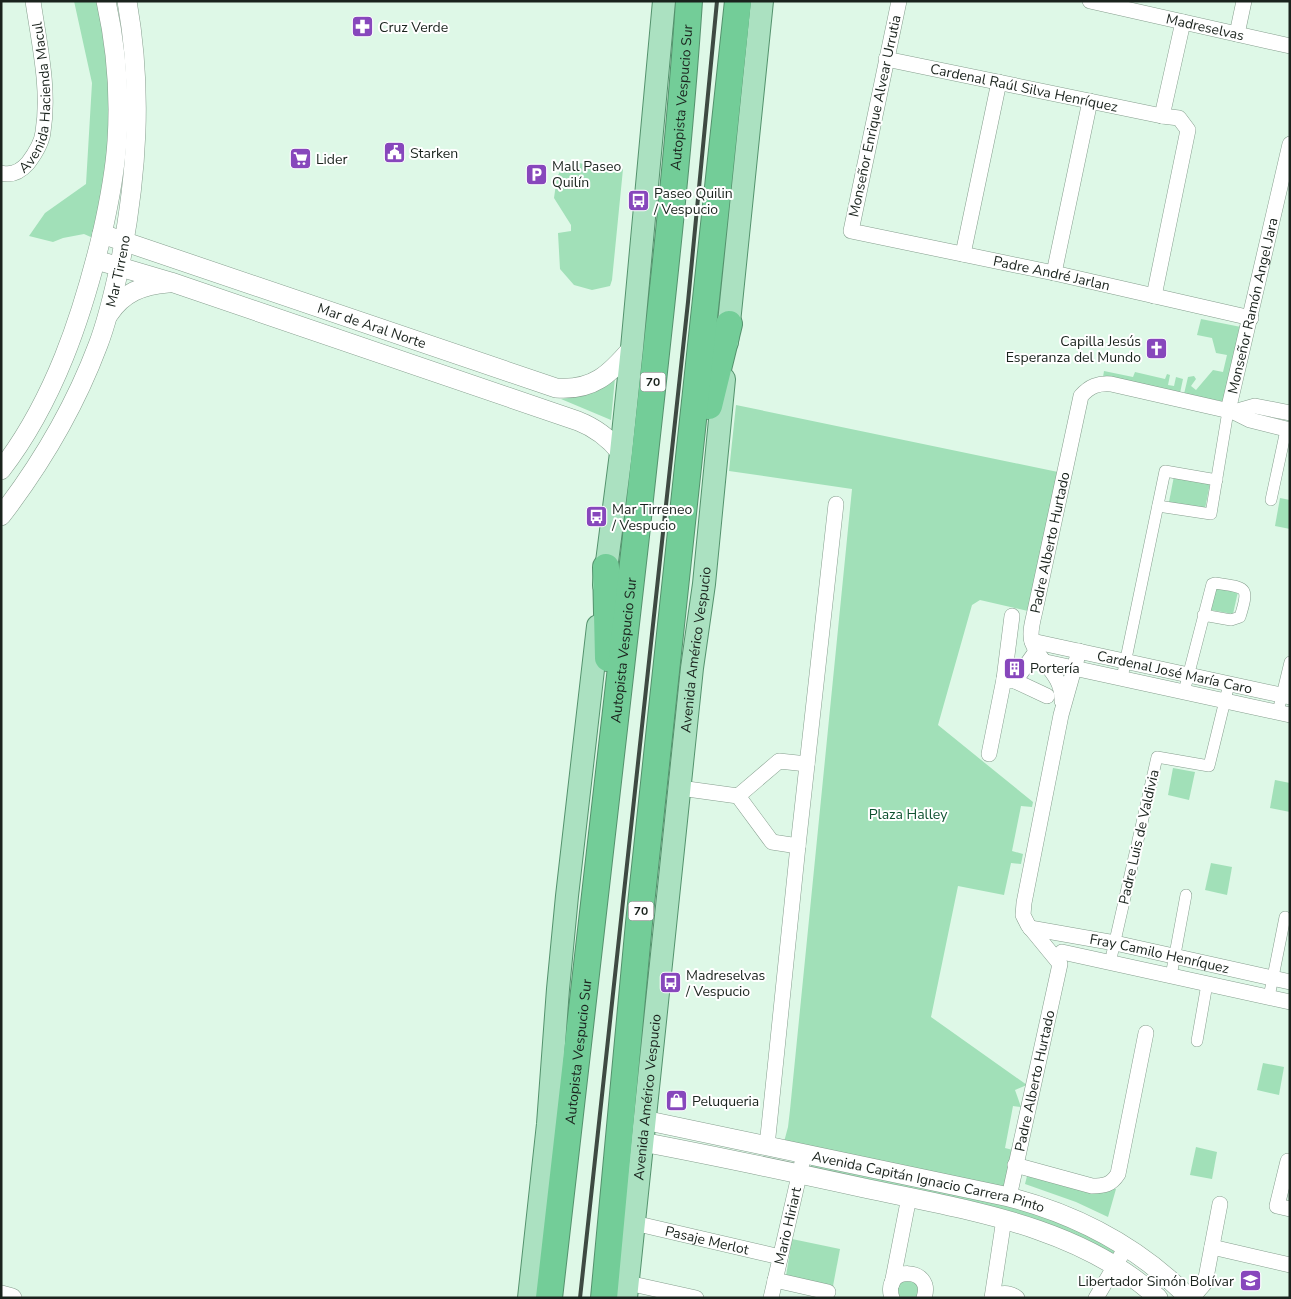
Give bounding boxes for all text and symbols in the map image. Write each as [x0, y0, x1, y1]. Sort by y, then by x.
street label: Madreselvas [1164, 9, 1246, 45]
street label: Monseñor Enrique Alvear Urrutia [844, 13, 906, 219]
pharmacy icon: Cruz Verde [351, 15, 375, 39]
place label: Cruz Verde [379, 18, 448, 37]
street label: Avenida Hacienda Macul [14, 20, 55, 177]
street label: Autopista Vespucio Sur [666, 24, 697, 171]
street label: Cardenal Raúl Silva Henríquez [929, 59, 1120, 116]
public building icon: Starken [382, 141, 406, 165]
place label: Starken [410, 144, 458, 163]
supermarket icon: Lider [288, 147, 312, 171]
place label: Lider [316, 150, 347, 169]
place label: Mall Paseo Quilín [552, 157, 621, 192]
parking icon: Mall Paseo Quilín [524, 162, 548, 186]
place label: Paseo Quilin / Vespucio [653, 184, 733, 219]
bus stop icon: Paseo Quilin / Vespucio [626, 189, 650, 213]
street label: Monseñor Ramón Angel Jara [1223, 216, 1282, 396]
street label: Mar Tirreno [101, 233, 135, 309]
street label: Padre André Jarlan [992, 251, 1112, 295]
street label: Mar de Aral Norte [315, 298, 429, 353]
place label: Capilla Jesús Esperanza del Mundo [1006, 332, 1141, 367]
church icon: Capilla Jesús Esperanza del Mundo [1145, 337, 1169, 361]
road number: 70 [640, 372, 666, 392]
street label: Padre Alberto Hurtado [1025, 470, 1074, 615]
place label: Mar Tirreneo / Vespucio [611, 500, 692, 535]
bus stop icon: Mar Tirreneo / Vespucio [584, 505, 608, 529]
street label: Avenida Américo Vespucio [676, 566, 715, 734]
street label: Autopista Vespucio Sur [606, 576, 641, 724]
street label: Cardenal José María Caro [1095, 646, 1254, 698]
building icon: Portería [1002, 656, 1026, 680]
place label: Portería [1030, 659, 1080, 678]
street label: Padre Luis de Valdivia [1114, 768, 1164, 906]
park label: Plaza Halley [869, 805, 948, 824]
road number: 70 [628, 901, 654, 920]
street label: Fray Camilo Henríquez [1088, 929, 1232, 978]
place label: Madreselvas / Vespucio [685, 966, 766, 1001]
bus stop icon: Madreselvas / Vespucio [658, 971, 682, 995]
street label: Autopista Vespucio Sur [560, 978, 596, 1126]
street label: Padre Alberto Hurtado [1010, 1008, 1059, 1153]
street label: Avenida Américo Vespucio [629, 1013, 665, 1181]
shop icon: Peluqueria [664, 1089, 688, 1113]
place label: Peluqueria [692, 1092, 759, 1111]
street label: Avenida Capitán Ignacio Carrera Pinto [810, 1146, 1048, 1217]
street label: Mario Hiriart [769, 1185, 806, 1266]
street label: Pasaje Merlot [663, 1221, 751, 1259]
school or university icon: Libertador Simón Bolívar [1238, 1269, 1262, 1293]
place label: Libertador Simón Bolívar [1078, 1272, 1234, 1291]

